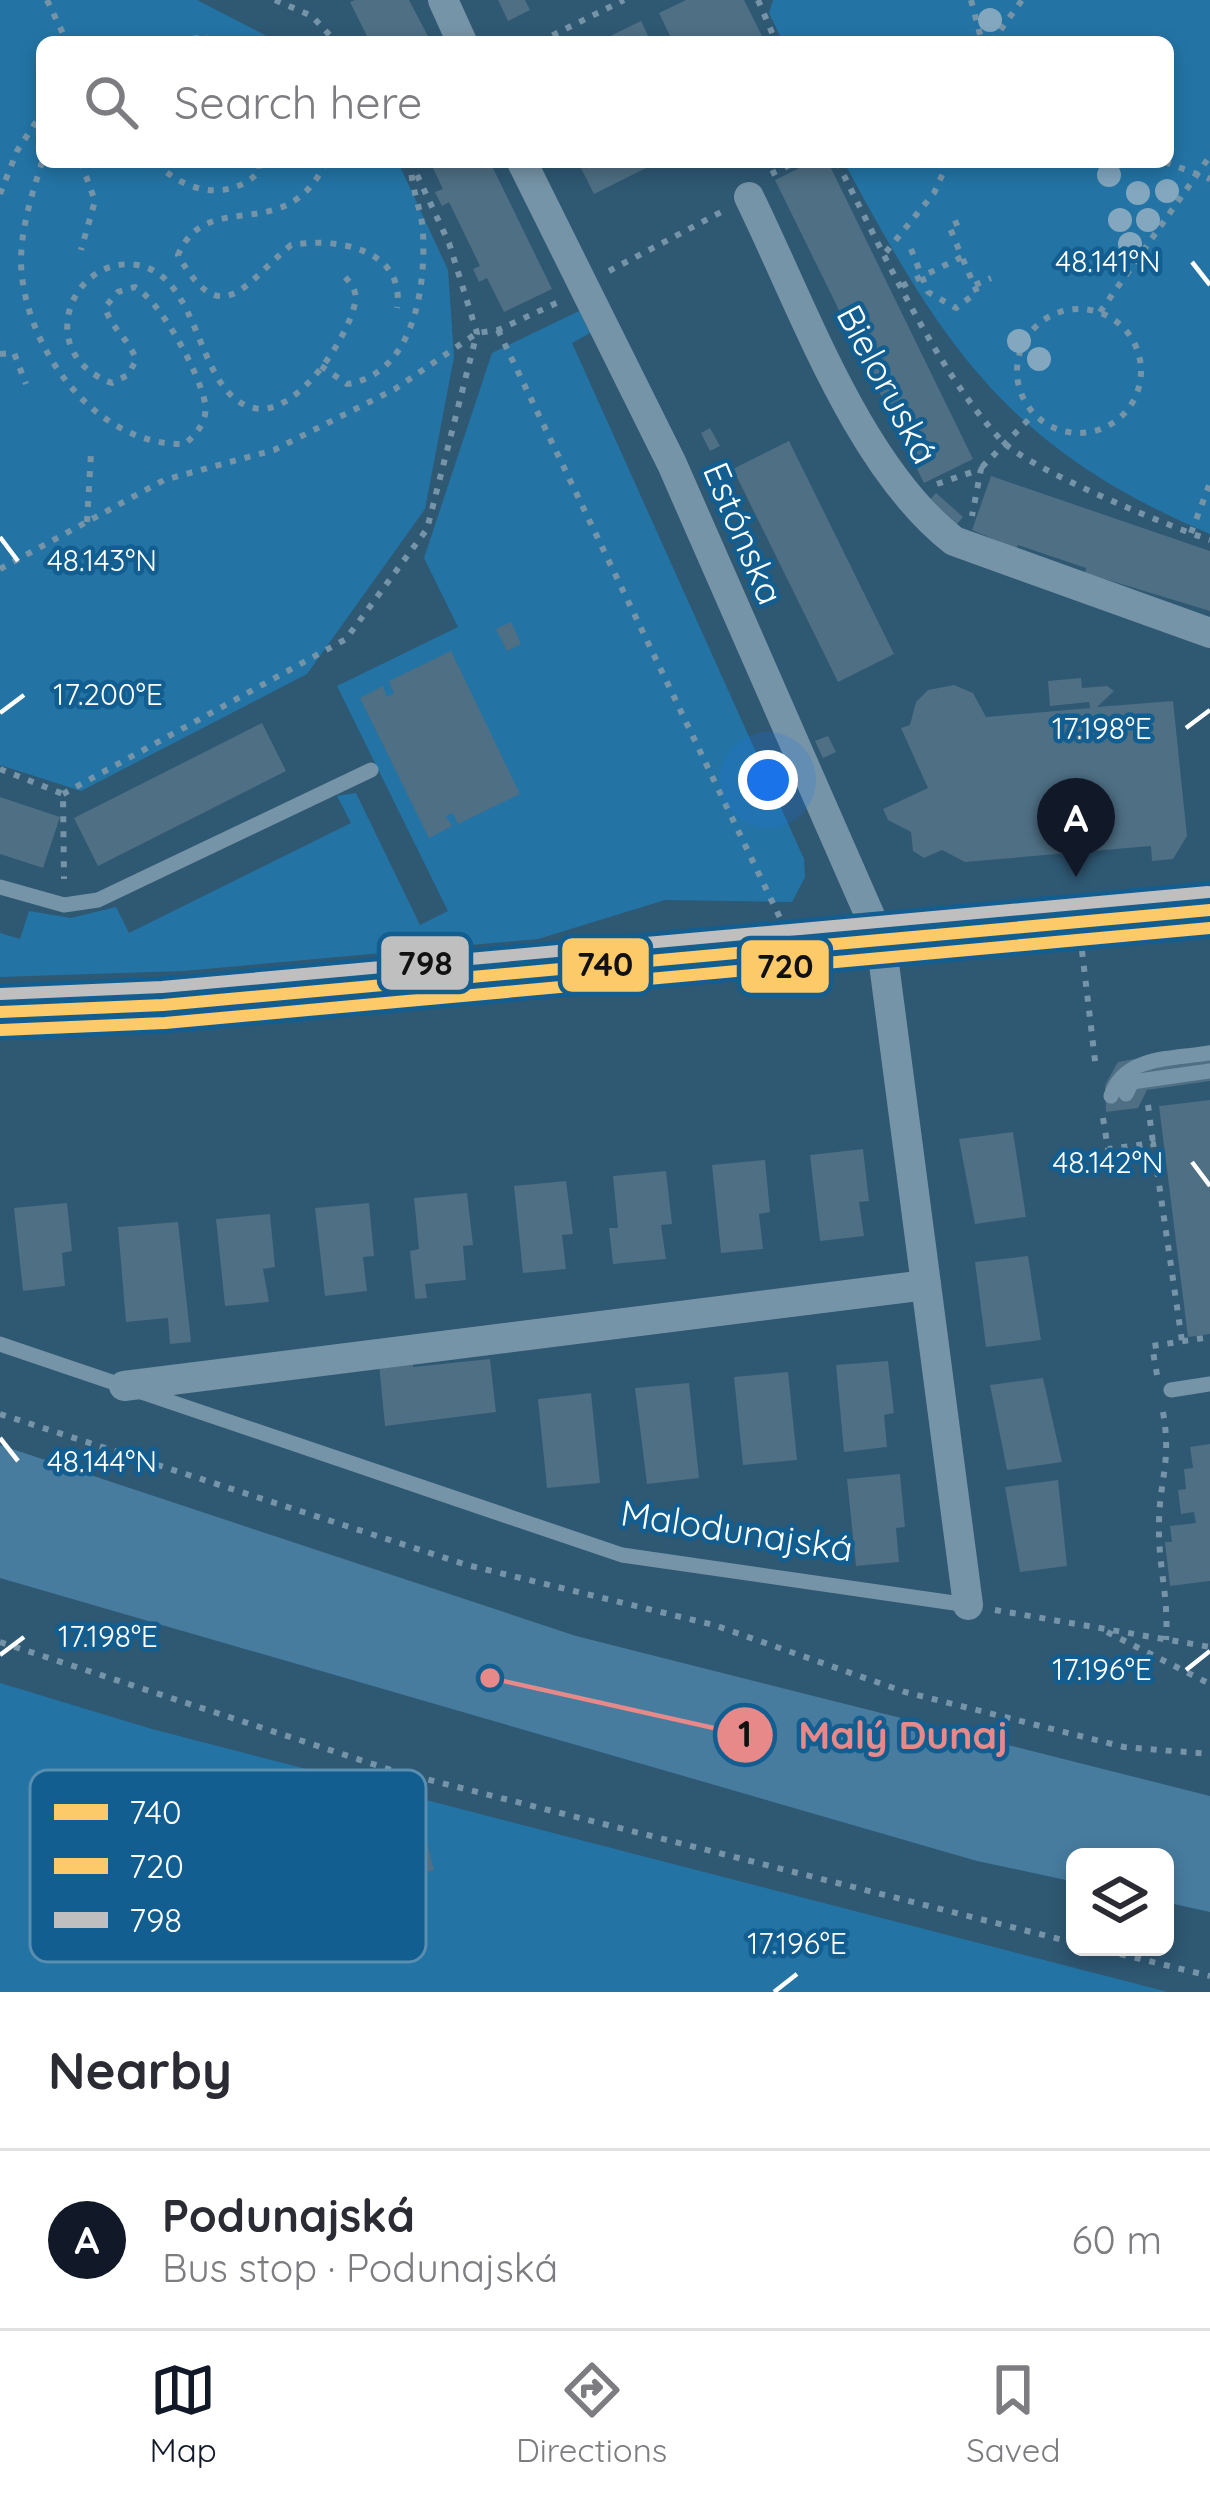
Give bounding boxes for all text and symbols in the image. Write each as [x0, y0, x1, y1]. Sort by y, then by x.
search box [36, 36, 1174, 168]
icon: search [78, 69, 144, 135]
text: Search here [174, 74, 422, 130]
text: 48.141°N [1055, 242, 1161, 280]
street label: Bieloruská [827, 297, 949, 471]
street label: Estónska [694, 455, 794, 611]
text: 48.143°N [47, 541, 157, 579]
text: 17.200°E [53, 675, 163, 713]
text: 17.198°E [1052, 709, 1152, 747]
your location [738, 750, 798, 810]
pin: A [1037, 778, 1115, 877]
line badge: 798 [379, 934, 471, 992]
line badge: 740 [560, 936, 651, 994]
line badge: 720 [739, 938, 831, 995]
text: 798 [398, 942, 452, 983]
text: 740 [577, 943, 633, 984]
text: 720 [756, 945, 814, 986]
text: 48.142°N [1052, 1143, 1164, 1181]
text: 48.144°N [47, 1442, 157, 1480]
street label: Malodunajská [618, 1489, 856, 1571]
text: 17.198°E [58, 1617, 158, 1655]
text: 17.196°E [1052, 1650, 1152, 1688]
callout: Malý Dunaj [715, 1697, 1032, 1772]
text: Malý Dunaj [798, 1710, 1008, 1759]
text: 1 [738, 1711, 752, 1756]
legend [30, 1770, 426, 1962]
text: 740 [129, 1791, 182, 1832]
text: 720 [129, 1845, 184, 1886]
map controls [1066, 1848, 1174, 1956]
button: layers [1066, 1848, 1174, 1956]
text: 798 [129, 1899, 182, 1940]
text: 17.196°E [747, 1924, 847, 1962]
text: Nearby [48, 2038, 232, 2102]
text: Podunajská [162, 2187, 415, 2243]
text: A [75, 2215, 99, 2264]
text: 60 m [1072, 2215, 1162, 2264]
text: Bus stop · Podunajská [162, 2243, 558, 2292]
tab: Map [150, 2357, 217, 2470]
tab: Directions [516, 2357, 667, 2470]
tab: Saved [966, 2357, 1060, 2470]

